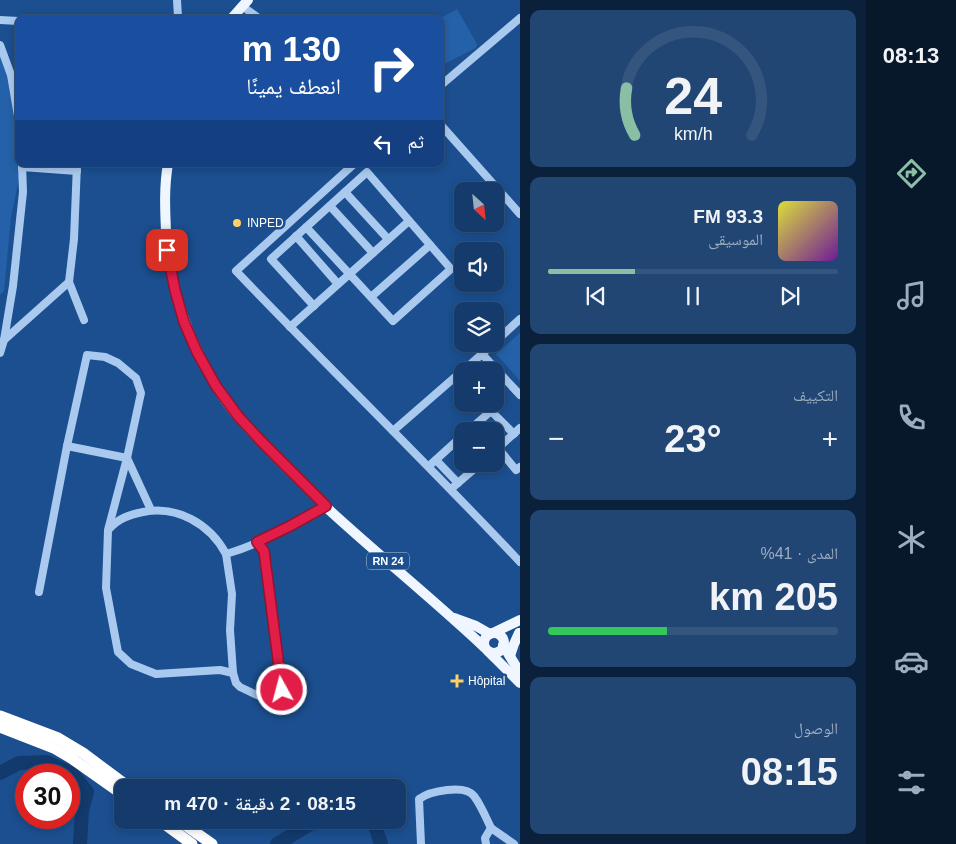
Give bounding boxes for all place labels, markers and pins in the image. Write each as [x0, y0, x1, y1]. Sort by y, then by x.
place label: INPED [247, 216, 284, 230]
marker: INPED [231, 217, 243, 229]
pin [146, 229, 188, 271]
marker: Hôpital [450, 674, 464, 688]
place label: Hôpital [468, 674, 505, 688]

